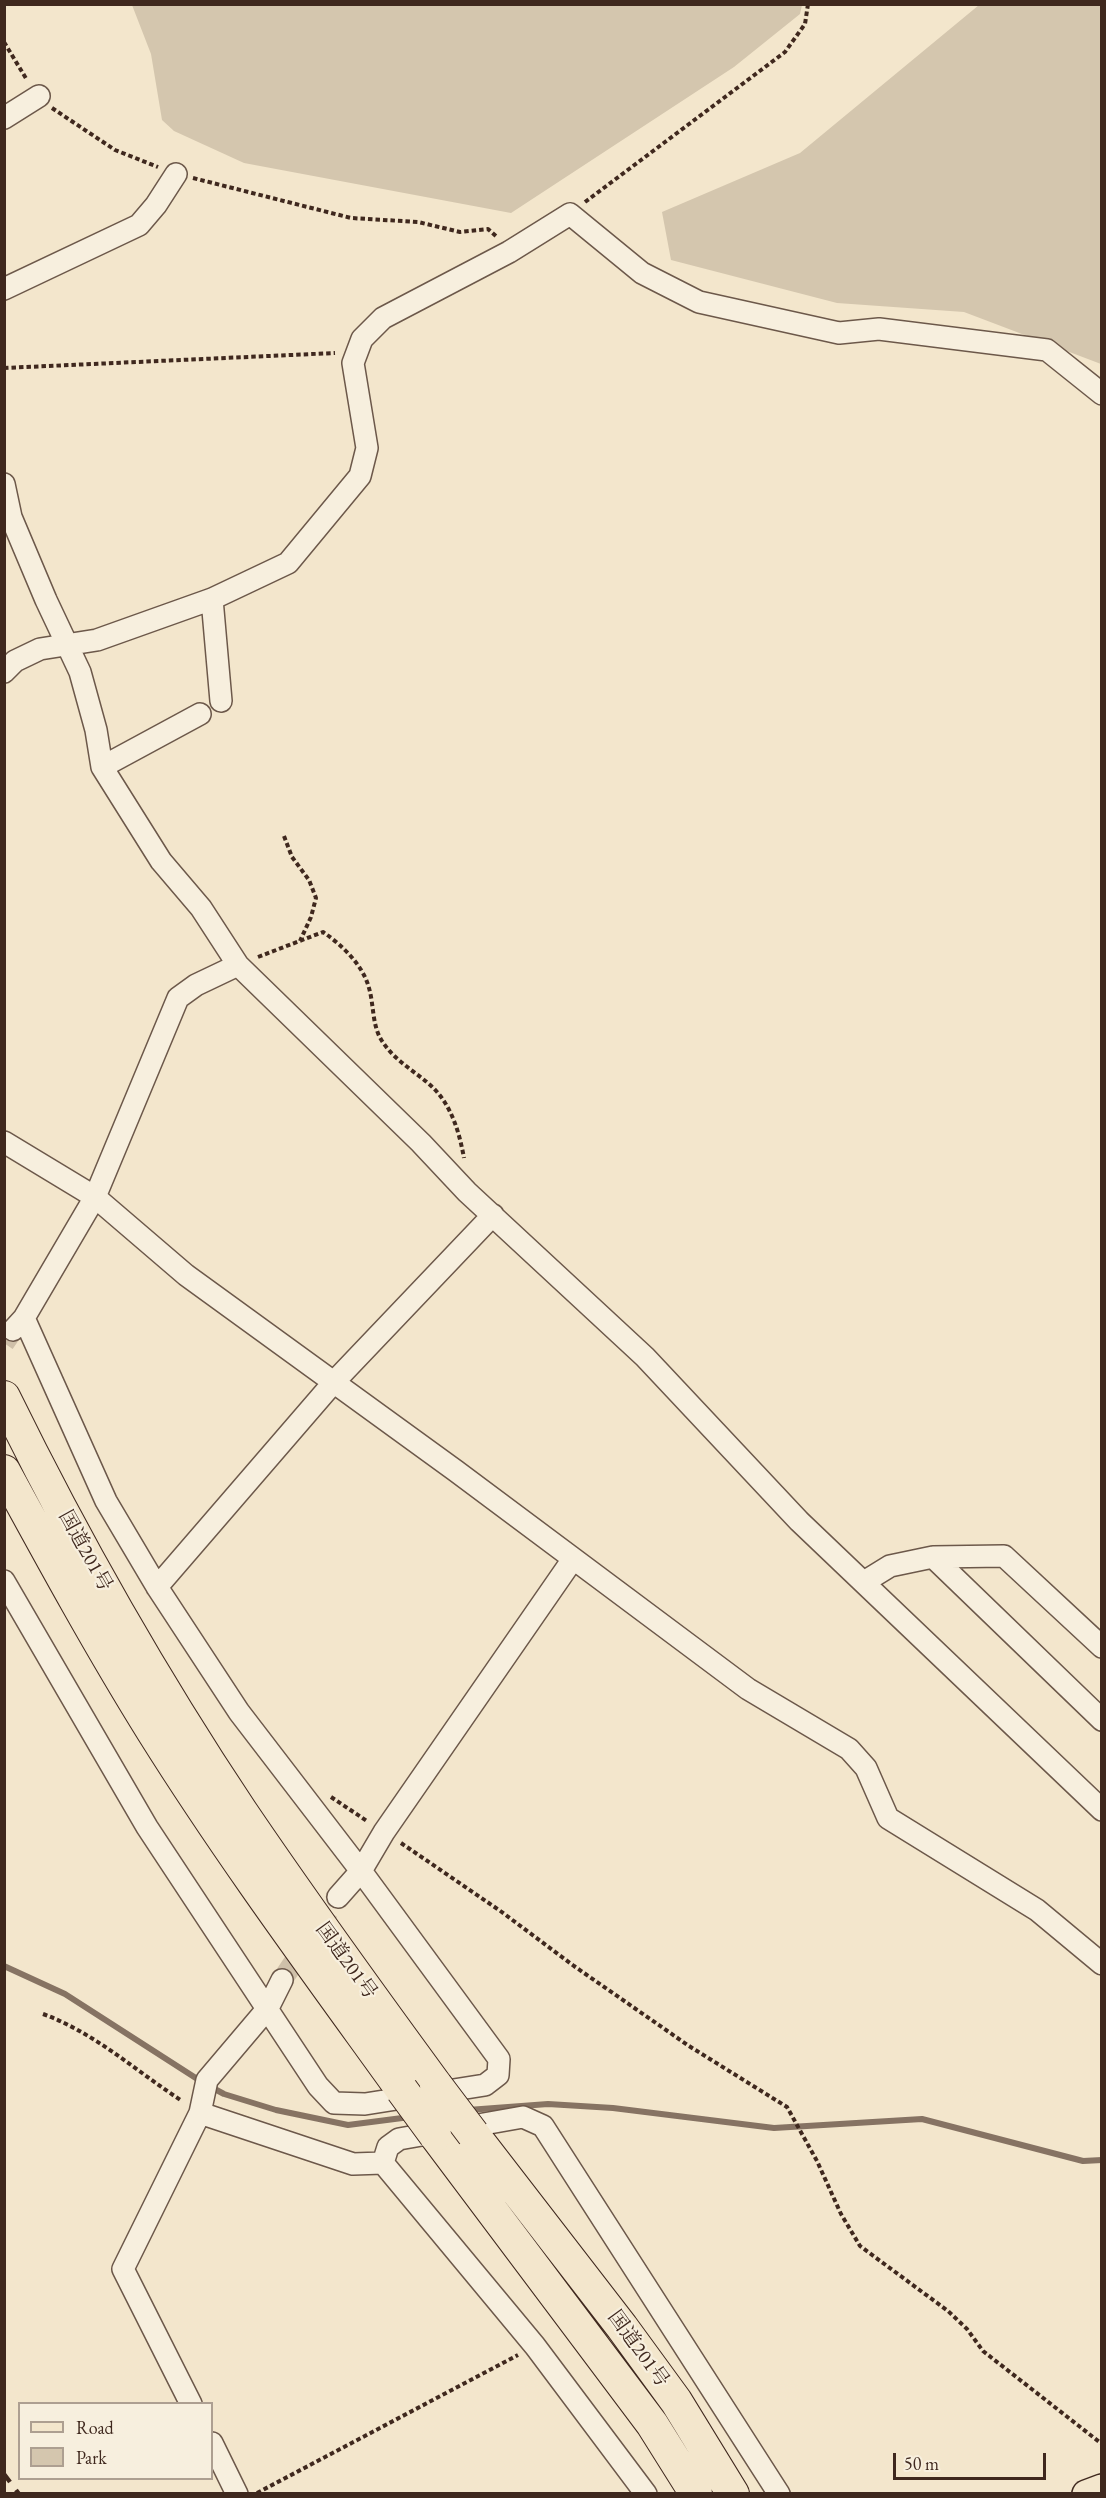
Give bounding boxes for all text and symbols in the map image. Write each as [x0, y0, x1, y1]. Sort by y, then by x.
street label: 国道201号 [53, 1506, 117, 1596]
street label: 国道201号 [310, 1918, 382, 2004]
street label: 国道201号 [602, 2306, 674, 2392]
legend [18, 2402, 213, 2480]
text: Road [76, 2416, 114, 2439]
scale bar [896, 2441, 1049, 2479]
text: Park [76, 2446, 107, 2469]
text: 50 m [904, 2452, 939, 2475]

